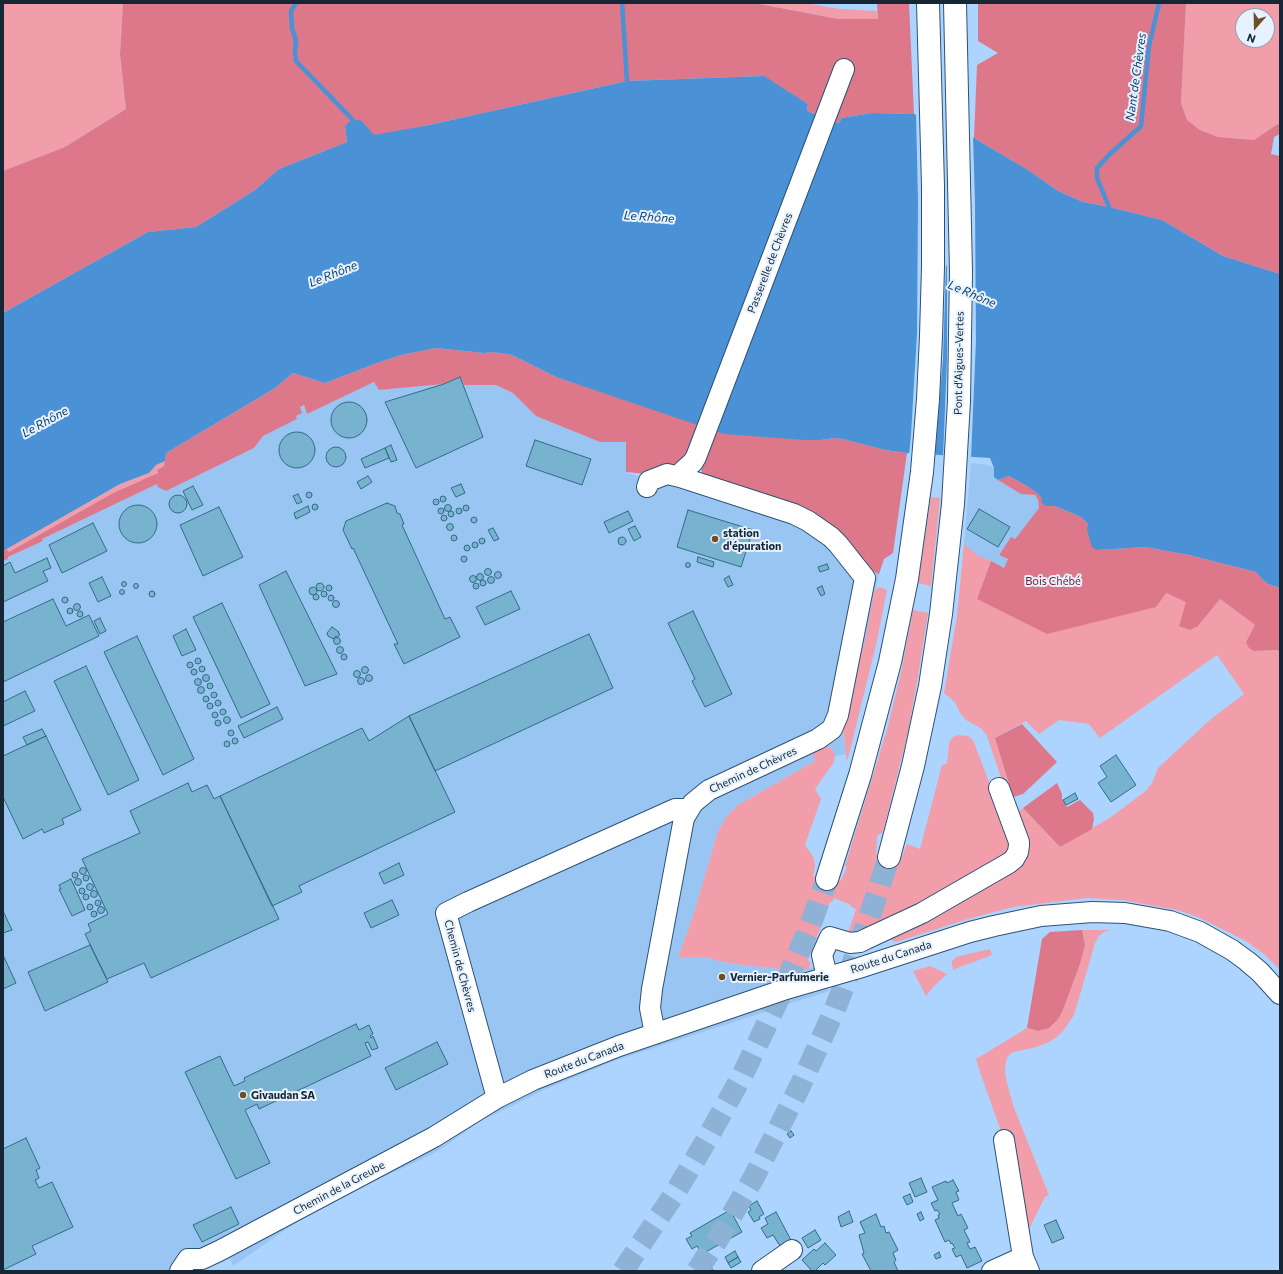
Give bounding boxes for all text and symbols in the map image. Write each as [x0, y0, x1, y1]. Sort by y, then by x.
north arrow [1235, 8, 1275, 48]
text: N [1245, 31, 1257, 46]
water label: Nant de Chèvres [1123, 32, 1149, 122]
water label: Le Rhône [623, 208, 675, 226]
street label: Passerelle de Chèvres [745, 211, 795, 315]
water label: Le Rhône [307, 258, 359, 290]
water label: Le Rhône [946, 277, 998, 311]
street label: Pont d'Aigues-Vertes [951, 311, 967, 415]
water label: Le Rhône [19, 403, 71, 441]
place label: station d'épuration [723, 526, 781, 552]
marker: station d'épuration [710, 534, 720, 544]
park label: Bois Chébé [1025, 574, 1081, 588]
street label: Chemin de Chèvres [707, 744, 799, 796]
street label: Chemin de Chèvres [441, 918, 479, 1014]
street label: Route du Canada [849, 938, 933, 976]
place label: Vernier-Parfumerie [730, 970, 829, 984]
marker: Vernier-Parfumerie [717, 972, 727, 982]
street label: Route du Canada [542, 1039, 626, 1081]
place label: Givaudan SA [251, 1088, 315, 1102]
marker: Givaudan SA [238, 1090, 248, 1100]
street label: Chemin de la Greube [291, 1158, 387, 1218]

